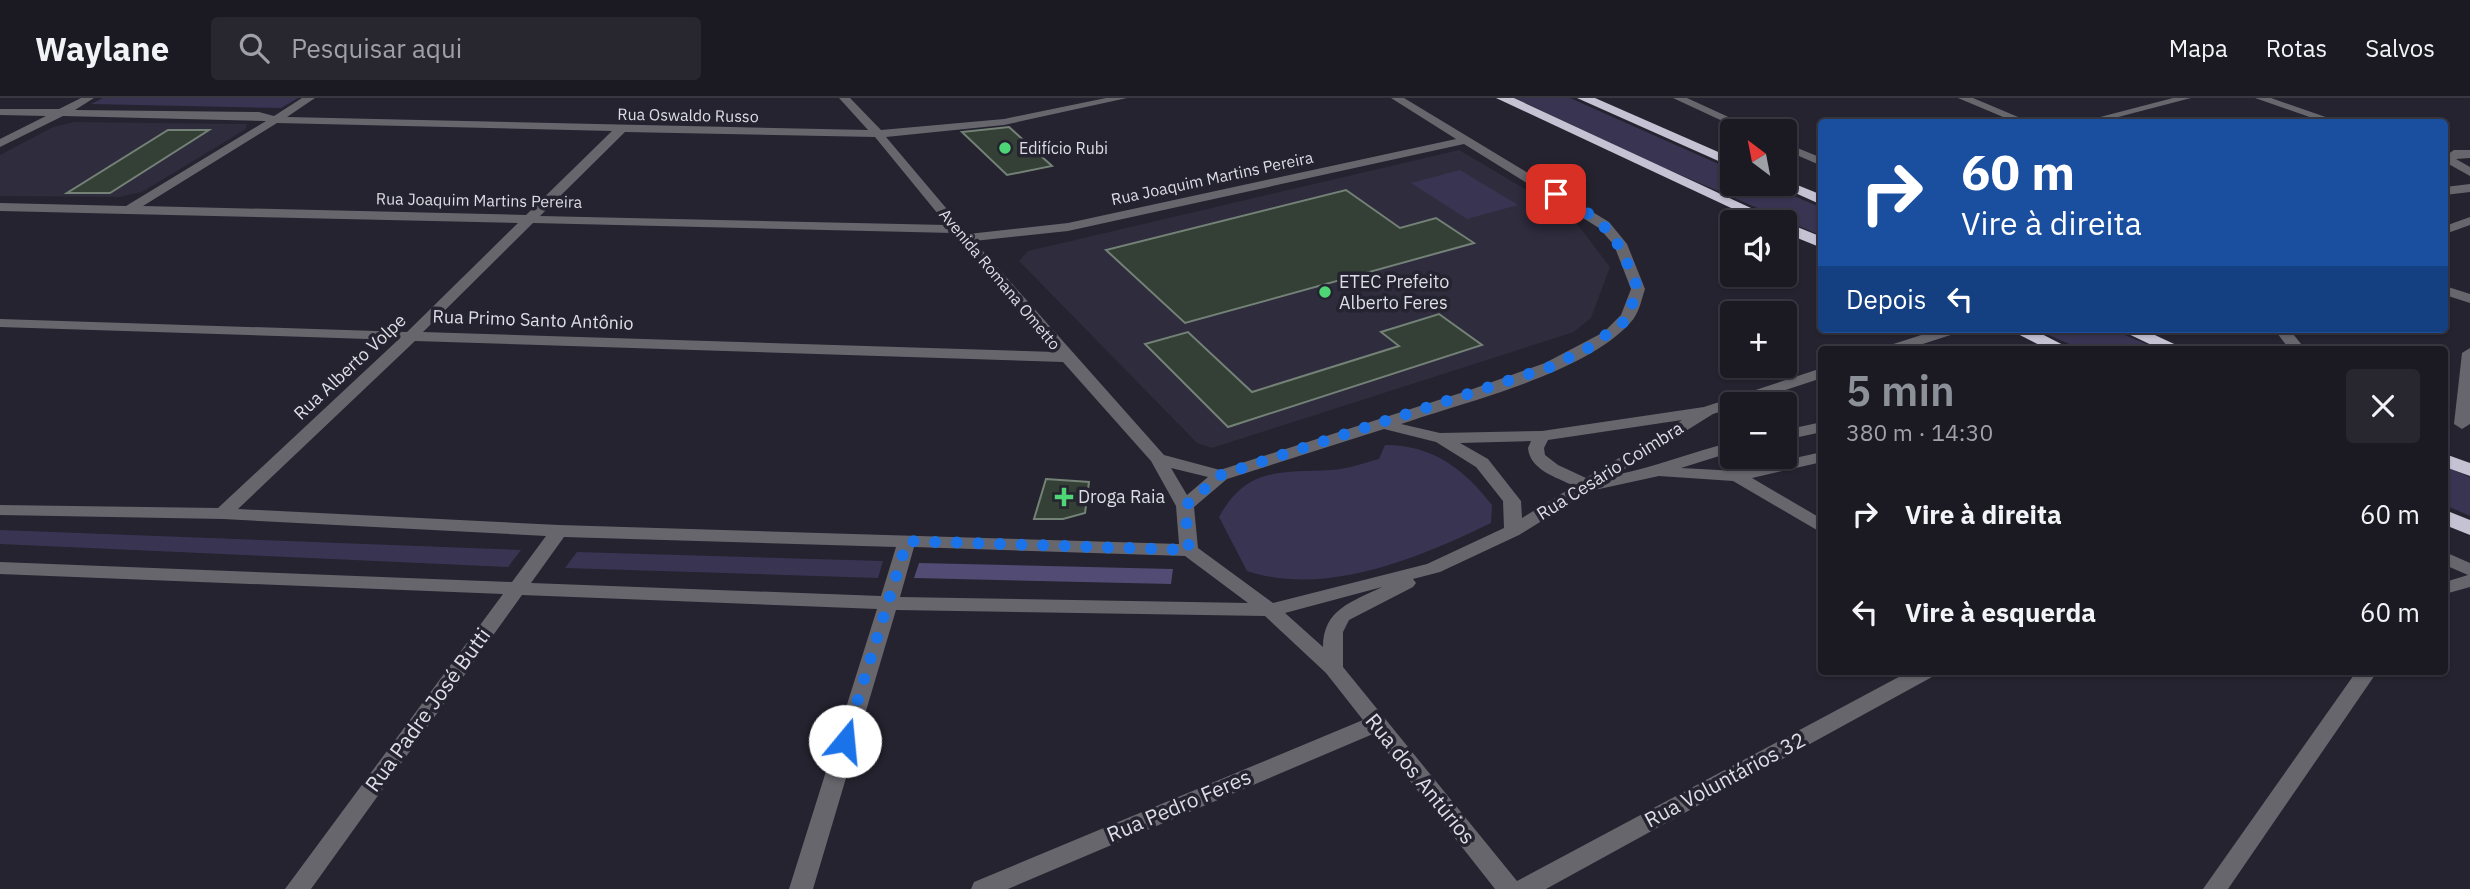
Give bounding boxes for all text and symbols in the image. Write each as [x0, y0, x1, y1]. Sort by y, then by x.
search box [211, 17, 701, 80]
text: Waylane [35, 27, 169, 70]
icon: search [235, 29, 273, 67]
text: Pesquisar aqui [291, 31, 462, 65]
text: Mapa [2169, 32, 2228, 64]
text: Rotas [2266, 32, 2327, 64]
text: Salvos [2365, 32, 2435, 64]
street label: Rua Oswaldo Russo [617, 104, 759, 126]
north arrow [1720, 119, 1797, 196]
map controls [1720, 119, 1797, 469]
place label: Edifício Rubi [1019, 138, 1108, 158]
marker: Edifício Rubi [997, 140, 1013, 156]
text: 60 m [1961, 140, 2075, 203]
street label: Rua Joaquim Martins Pereira [1109, 147, 1315, 209]
icon: right [1846, 147, 1937, 238]
pin [1526, 164, 1586, 224]
icon: arrive [1537, 175, 1575, 213]
street label: Rua Joaquim Martins Pereira [376, 188, 583, 212]
text: Vire à direita [1961, 202, 2142, 244]
street label: Avenida Romana Ometto [935, 204, 1065, 354]
button: sound [1720, 210, 1797, 287]
place label: ETEC Prefeito Alberto Feres [1339, 270, 1449, 314]
icon: left [1941, 280, 1979, 318]
text: Depois [1846, 282, 1927, 316]
marker: ETEC Prefeito Alberto Feres [1317, 284, 1333, 300]
button: + [1720, 301, 1797, 378]
street label: Rua Primo Santo Antônio [432, 304, 634, 335]
street label: Rua Alberto Volpe [289, 309, 411, 425]
text: 5 min [1846, 363, 1955, 418]
button: close [2346, 369, 2420, 443]
button: − [1720, 392, 1797, 469]
street label: Rua Cesário Coimbra [1532, 416, 1688, 525]
text: 380 m · 14:30 [1846, 417, 1993, 447]
place label: Droga Raia [1078, 485, 1165, 508]
marker: Droga Raia [1056, 489, 1072, 505]
icon: right [1846, 495, 1884, 533]
text: Vire à direita [1905, 497, 2062, 531]
text: 60 m [2360, 497, 2420, 531]
icon: left [1846, 593, 1884, 631]
text: Vire à esquerda [1905, 595, 2096, 629]
text: 60 m [2360, 595, 2420, 629]
street label: Rua Padre José Butti [358, 622, 496, 797]
position arrow [808, 704, 882, 778]
street label: Rua dos Antúrios [1359, 707, 1482, 849]
street label: Rua Voluntários 32 [1639, 725, 1810, 833]
street label: Rua Pedro Feres [1102, 762, 1255, 848]

